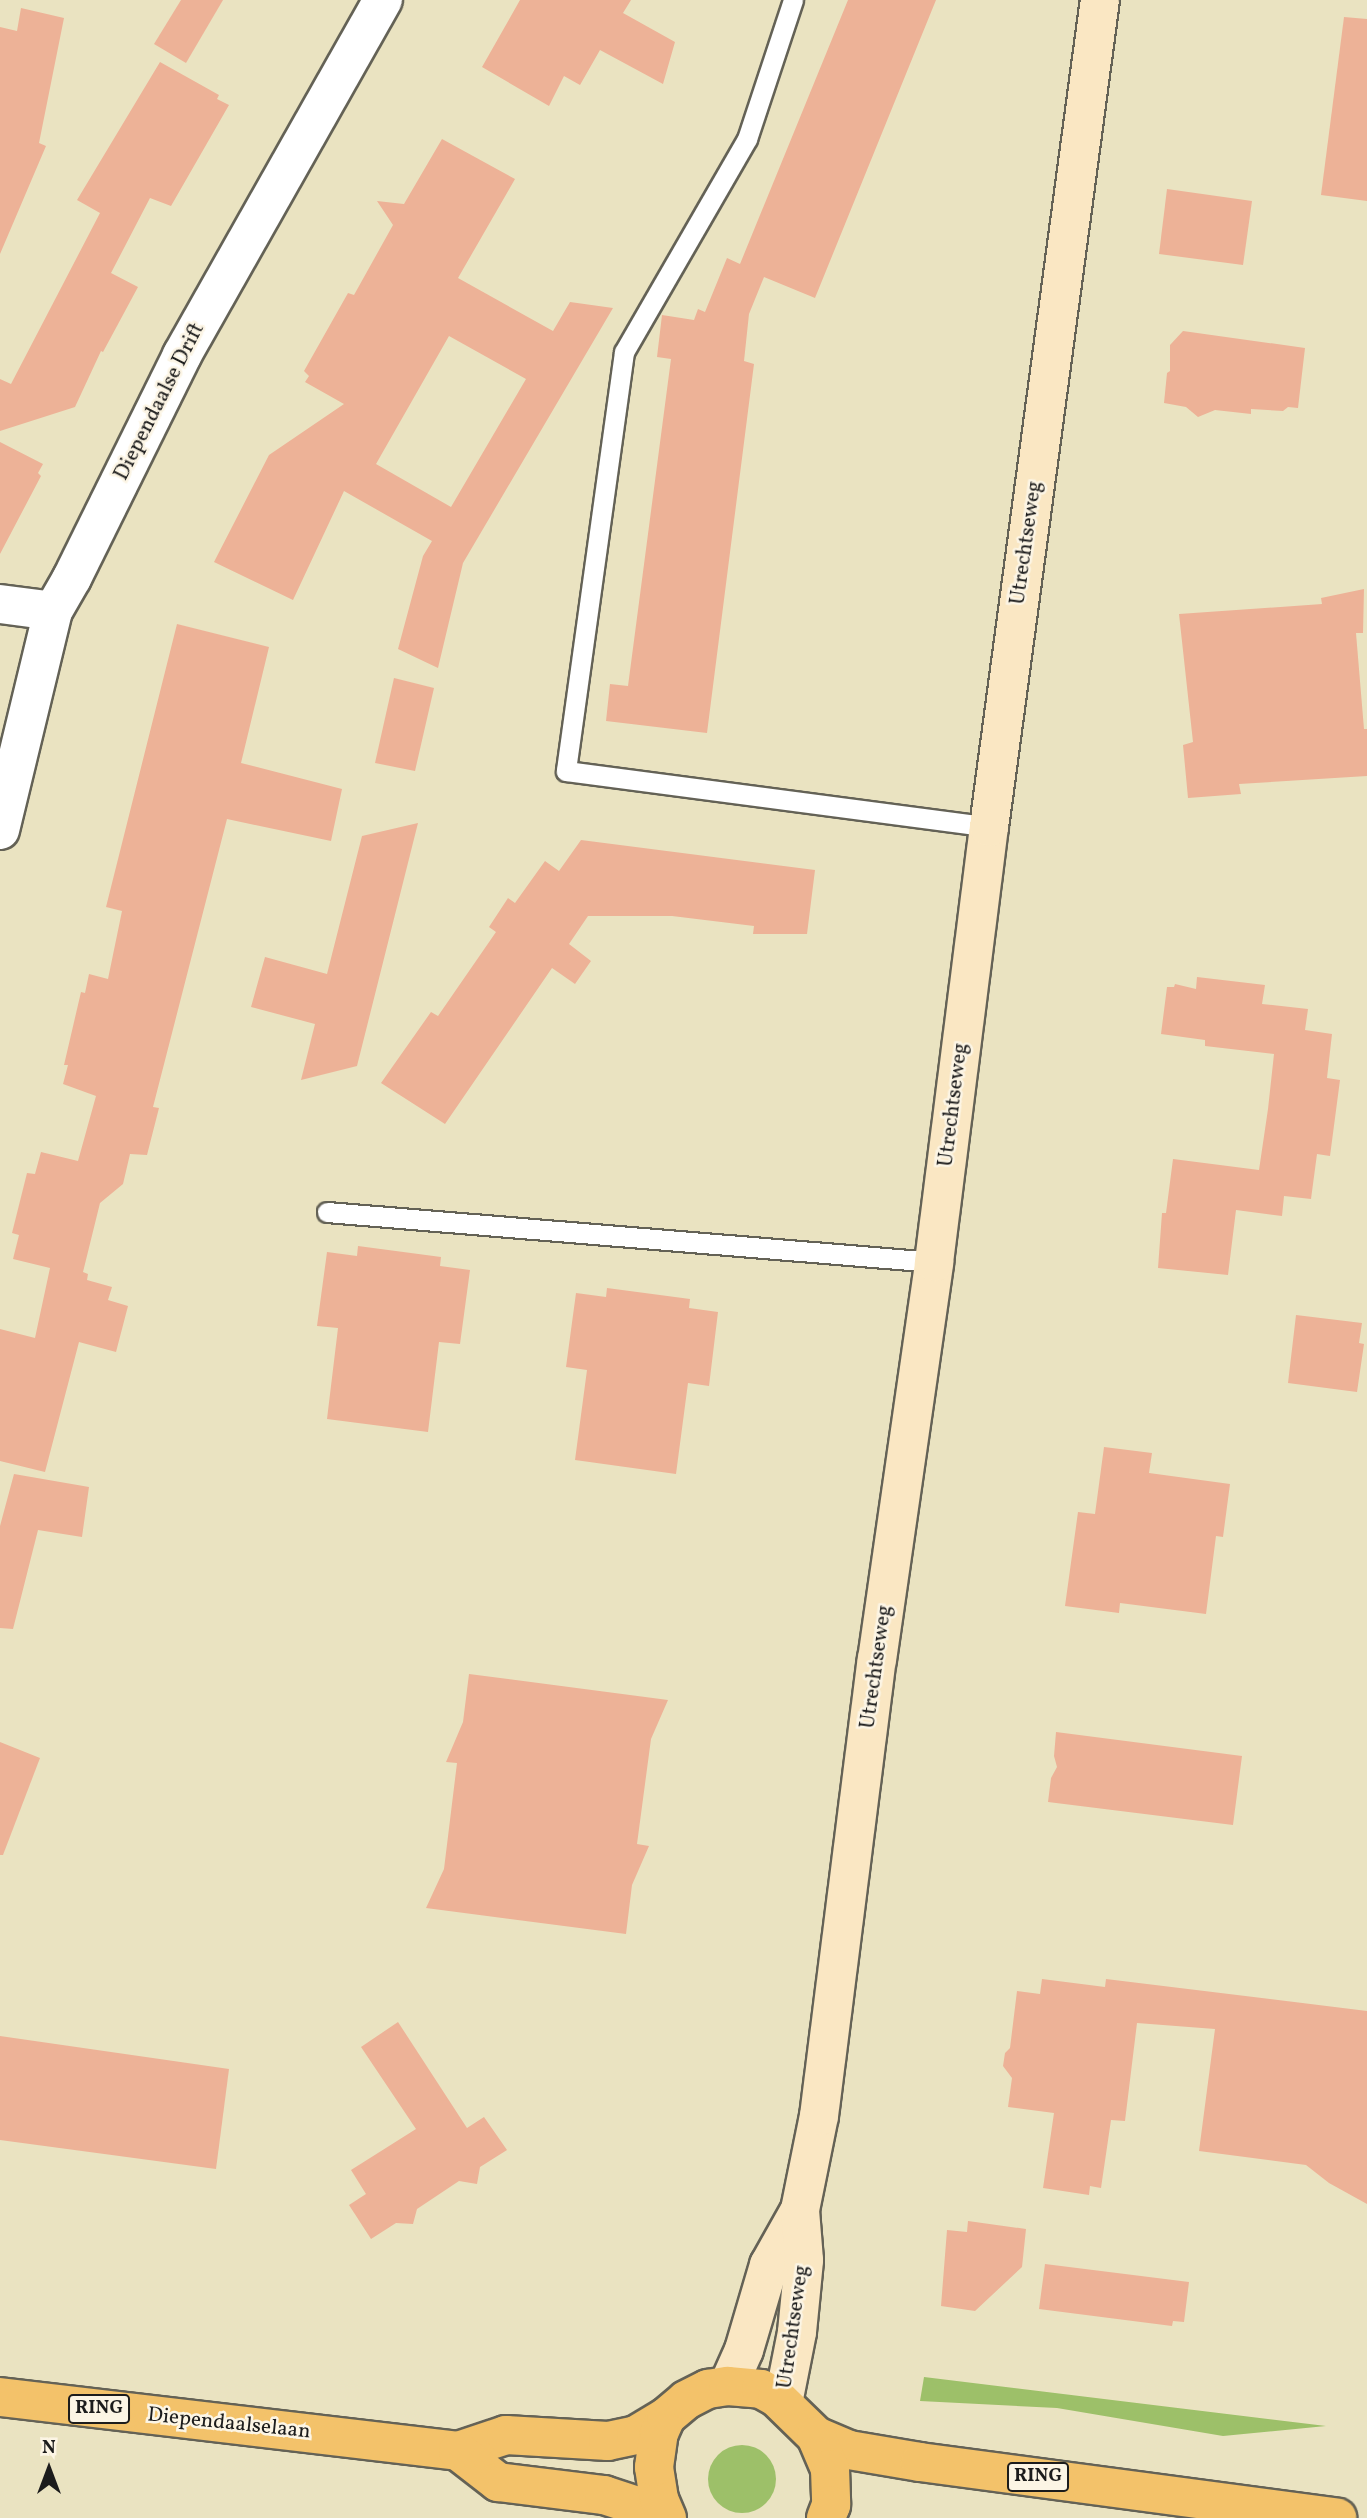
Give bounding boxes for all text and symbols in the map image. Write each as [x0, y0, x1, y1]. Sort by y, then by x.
street label: Diependaalse Drift [109, 319, 211, 485]
street label: Utrechtseweg [1006, 480, 1048, 606]
street label: Utrechtseweg [934, 1042, 974, 1168]
street label: Utrechtseweg [856, 1604, 898, 1730]
street label: Utrechtseweg [773, 2264, 815, 2390]
road number: RING [68, 2394, 130, 2424]
street label: Diependaalselaan [146, 2403, 312, 2445]
north arrow [14, 2434, 84, 2504]
text: N [42, 2435, 56, 2461]
road number: RING [1006, 2462, 1070, 2492]

